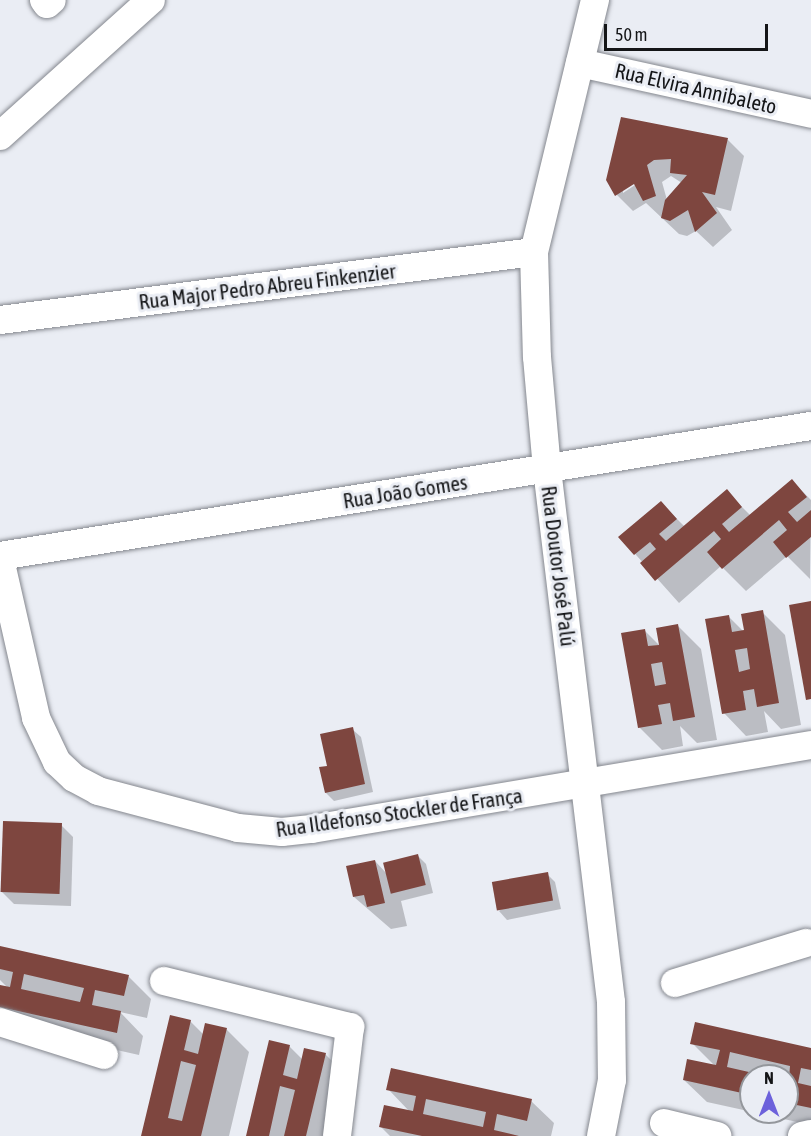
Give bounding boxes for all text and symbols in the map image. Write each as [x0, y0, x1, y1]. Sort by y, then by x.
scale bar [607, 12, 770, 50]
text: 50 m [615, 24, 647, 45]
street label: Rua Elvira Annibaleto [613, 57, 779, 119]
street label: Rua Major Pedro Abreu Finkenzier [137, 258, 397, 314]
street label: Rua João Gomes [341, 469, 469, 513]
street label: Rua Doutor José Palú [537, 484, 581, 648]
street label: Rua Ildefonso Stockler de França [274, 782, 524, 842]
north arrow [739, 1064, 799, 1124]
text: N [764, 1069, 774, 1087]

